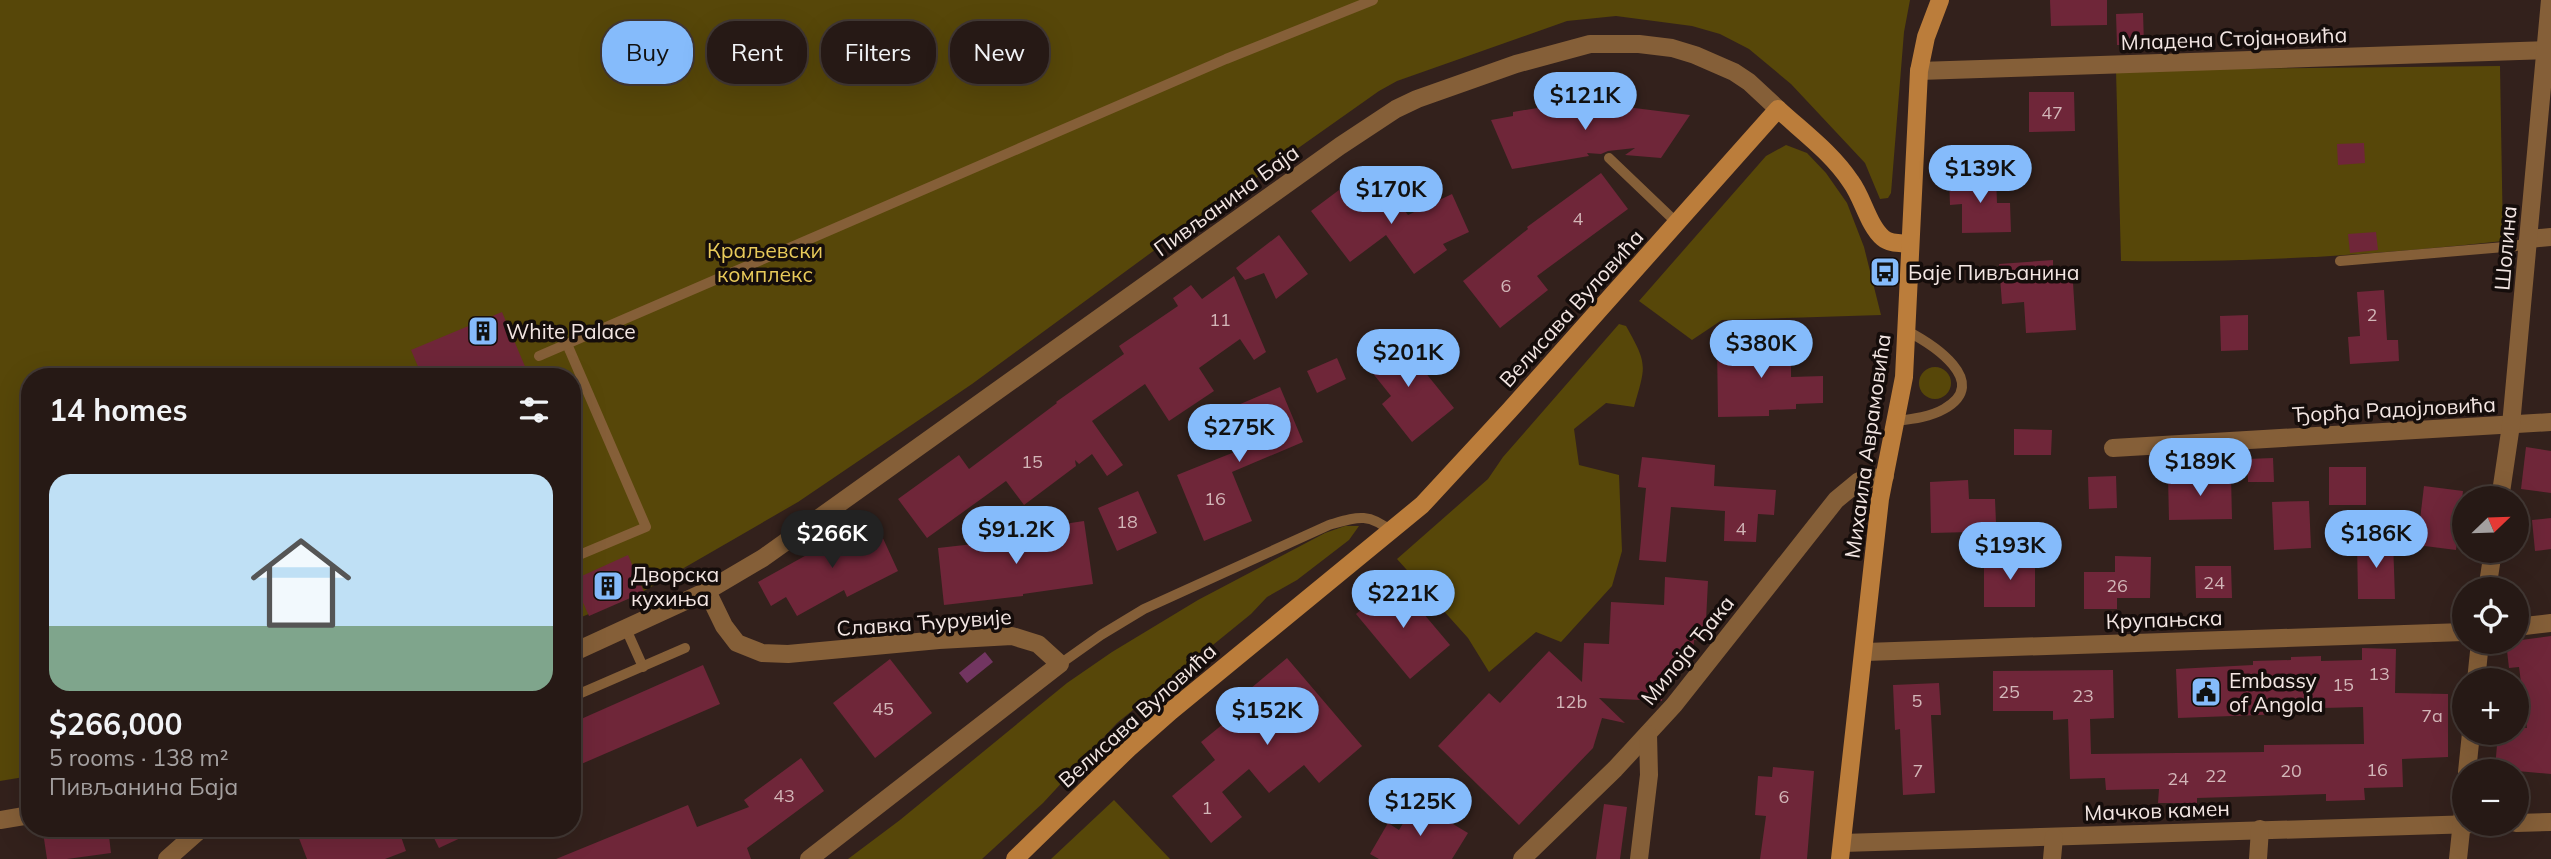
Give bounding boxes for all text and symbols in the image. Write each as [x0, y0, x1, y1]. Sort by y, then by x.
chip: Buy [602, 21, 693, 84]
chip: Rent [707, 21, 807, 84]
chip: Filters [821, 21, 936, 84]
chip: New [950, 21, 1049, 84]
street label: Младена Стојановића [2120, 21, 2348, 55]
pin: $121K [1536, 72, 1634, 132]
text: $121K [1550, 80, 1620, 109]
house number: 47 [2041, 101, 2063, 124]
street label: Пивљанина Баја [1148, 139, 1304, 261]
pin: $139K [1931, 146, 2029, 205]
text: $139K [1945, 153, 2015, 182]
pin: $170K [1342, 166, 1440, 226]
text: $170K [1356, 174, 1426, 203]
street label: Шолина [2488, 205, 2522, 291]
house number: 4 [1573, 207, 1584, 230]
street label: Велисава Вуловића [1493, 224, 1649, 392]
park label: Краљевски комплекс [707, 237, 823, 287]
bus stop icon: Баје Пивљанина [1868, 255, 1902, 289]
place label: Баје Пивљанина [1908, 259, 2080, 285]
house number: 6 [1501, 274, 1511, 297]
house number: 2 [2367, 303, 2377, 326]
house number: 11 [1209, 308, 1231, 331]
building icon: White Palace [466, 314, 500, 348]
place label: White Palace [506, 318, 636, 344]
pin: $380K [1712, 320, 1810, 380]
text: $380K [1726, 328, 1796, 357]
pin: $201K [1359, 330, 1457, 389]
street label: Михаила Аврамовића [1838, 332, 1896, 560]
text: $201K [1373, 337, 1443, 366]
text: 14 homes [49, 391, 188, 429]
icon: filters [515, 391, 553, 429]
street label: Ђорђа Радојловића [2291, 391, 2497, 427]
pin: $275K [1190, 405, 1288, 464]
text: $275K [1204, 412, 1274, 441]
pin: $189K [2151, 438, 2249, 498]
text: $189K [2165, 446, 2235, 475]
house number: 15 [1021, 450, 1043, 473]
north arrow [2452, 486, 2529, 564]
map controls [2452, 486, 2529, 836]
house number: 16 [1204, 487, 1226, 510]
pin: $91.2K [959, 506, 1073, 566]
pin: $266K [783, 510, 881, 570]
house number: 18 [1116, 510, 1138, 533]
pin: $186K [2327, 510, 2425, 570]
text: $91.2K [978, 514, 1054, 543]
house number: 4 [1736, 517, 1747, 540]
text: $266K [797, 518, 867, 547]
text: $186K [2341, 518, 2411, 547]
icon: home [238, 520, 364, 646]
pin: $193K [1961, 522, 2059, 582]
text: $193K [1975, 530, 2045, 559]
place label: Дворска кухиња [631, 561, 719, 611]
building icon: Дворска кухиња [591, 569, 625, 603]
pin: $221K [1354, 570, 1452, 630]
house number: 24 [2203, 571, 2225, 594]
house number: 26 [2106, 574, 2128, 597]
button: locate [2452, 577, 2529, 654]
text: $221K [1368, 578, 1438, 607]
street label: Милоја Ђака [1635, 590, 1739, 710]
street label: Славка Ћурувије [836, 603, 1012, 641]
street label: Крупањска [2105, 604, 2223, 634]
street label: Велисава Вуловића [1053, 637, 1221, 793]
house number: 13 [2368, 662, 2390, 685]
place label: Embassy of Angola [2229, 667, 2323, 717]
button: + [2452, 668, 2529, 745]
house number: 15 [2332, 673, 2354, 696]
public building icon: Embassy of Angola [2189, 675, 2223, 709]
house number: 25 [1998, 680, 2020, 703]
house number: 23 [2072, 684, 2094, 707]
pin: $152K [1218, 688, 1316, 747]
house number: 5 [1912, 689, 1923, 712]
house number: 12b [1555, 690, 1587, 713]
text: $152K [1232, 695, 1302, 724]
house number: 45 [872, 697, 894, 720]
house number: 7a [2421, 704, 2443, 727]
text: $266,000 [49, 705, 182, 743]
text: 5 rooms · 138 m² [49, 743, 229, 772]
house number: 16 [2366, 758, 2388, 781]
house number: 7 [1913, 759, 1923, 782]
house number: 20 [2280, 759, 2302, 782]
button: − [2452, 759, 2529, 836]
house number: 22 [2205, 764, 2227, 787]
house number: 24 [2167, 767, 2189, 790]
text: Пивљанина Баја [49, 772, 238, 801]
pin: $125K [1371, 778, 1469, 838]
house number: 43 [773, 784, 795, 807]
house number: 6 [1779, 785, 1789, 808]
text: $125K [1385, 786, 1455, 815]
street label: Мачков камен [2084, 794, 2230, 826]
house number: 1 [1202, 796, 1212, 819]

